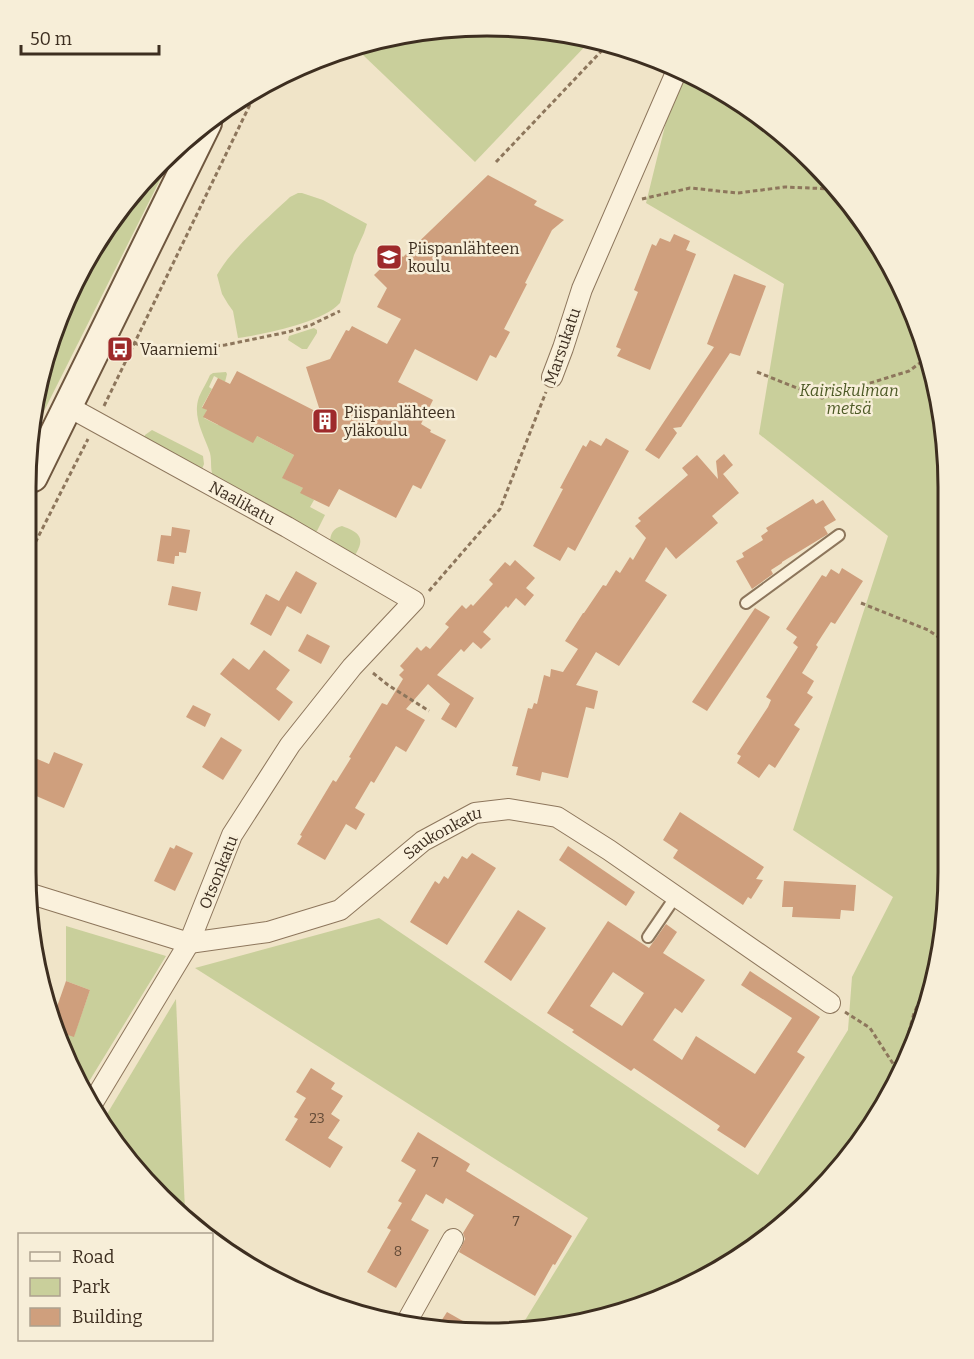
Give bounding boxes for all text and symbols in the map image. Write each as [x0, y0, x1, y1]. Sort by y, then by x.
scale bar [21, 18, 159, 56]
text: 50 m [30, 28, 72, 50]
place label: Piispanlähteen koulu [408, 239, 519, 276]
school or university icon: Piispanlähteen koulu [374, 242, 404, 272]
street label: Marsukatu [540, 305, 585, 387]
bus stop icon: Vaarniemi [105, 334, 135, 364]
place label: Vaarniemi [140, 340, 218, 359]
park label: Kairiskulman metsä [799, 381, 899, 418]
place label: Piispanlähteen yläkoulu [343, 403, 455, 440]
building icon: Piispanlähteen yläkoulu [310, 406, 340, 436]
street label: Naalikatu [206, 477, 279, 529]
street label: Saukonkatu [400, 803, 483, 863]
street label: Otsonkatu [195, 833, 242, 912]
house number: 23 [309, 1110, 325, 1127]
house number: 7 [431, 1154, 439, 1171]
house number: 7 [512, 1213, 520, 1230]
legend [18, 1233, 213, 1341]
house number: 8 [394, 1243, 402, 1260]
text: Road [72, 1246, 115, 1268]
text: Park [72, 1276, 111, 1298]
text: Building [72, 1306, 143, 1328]

